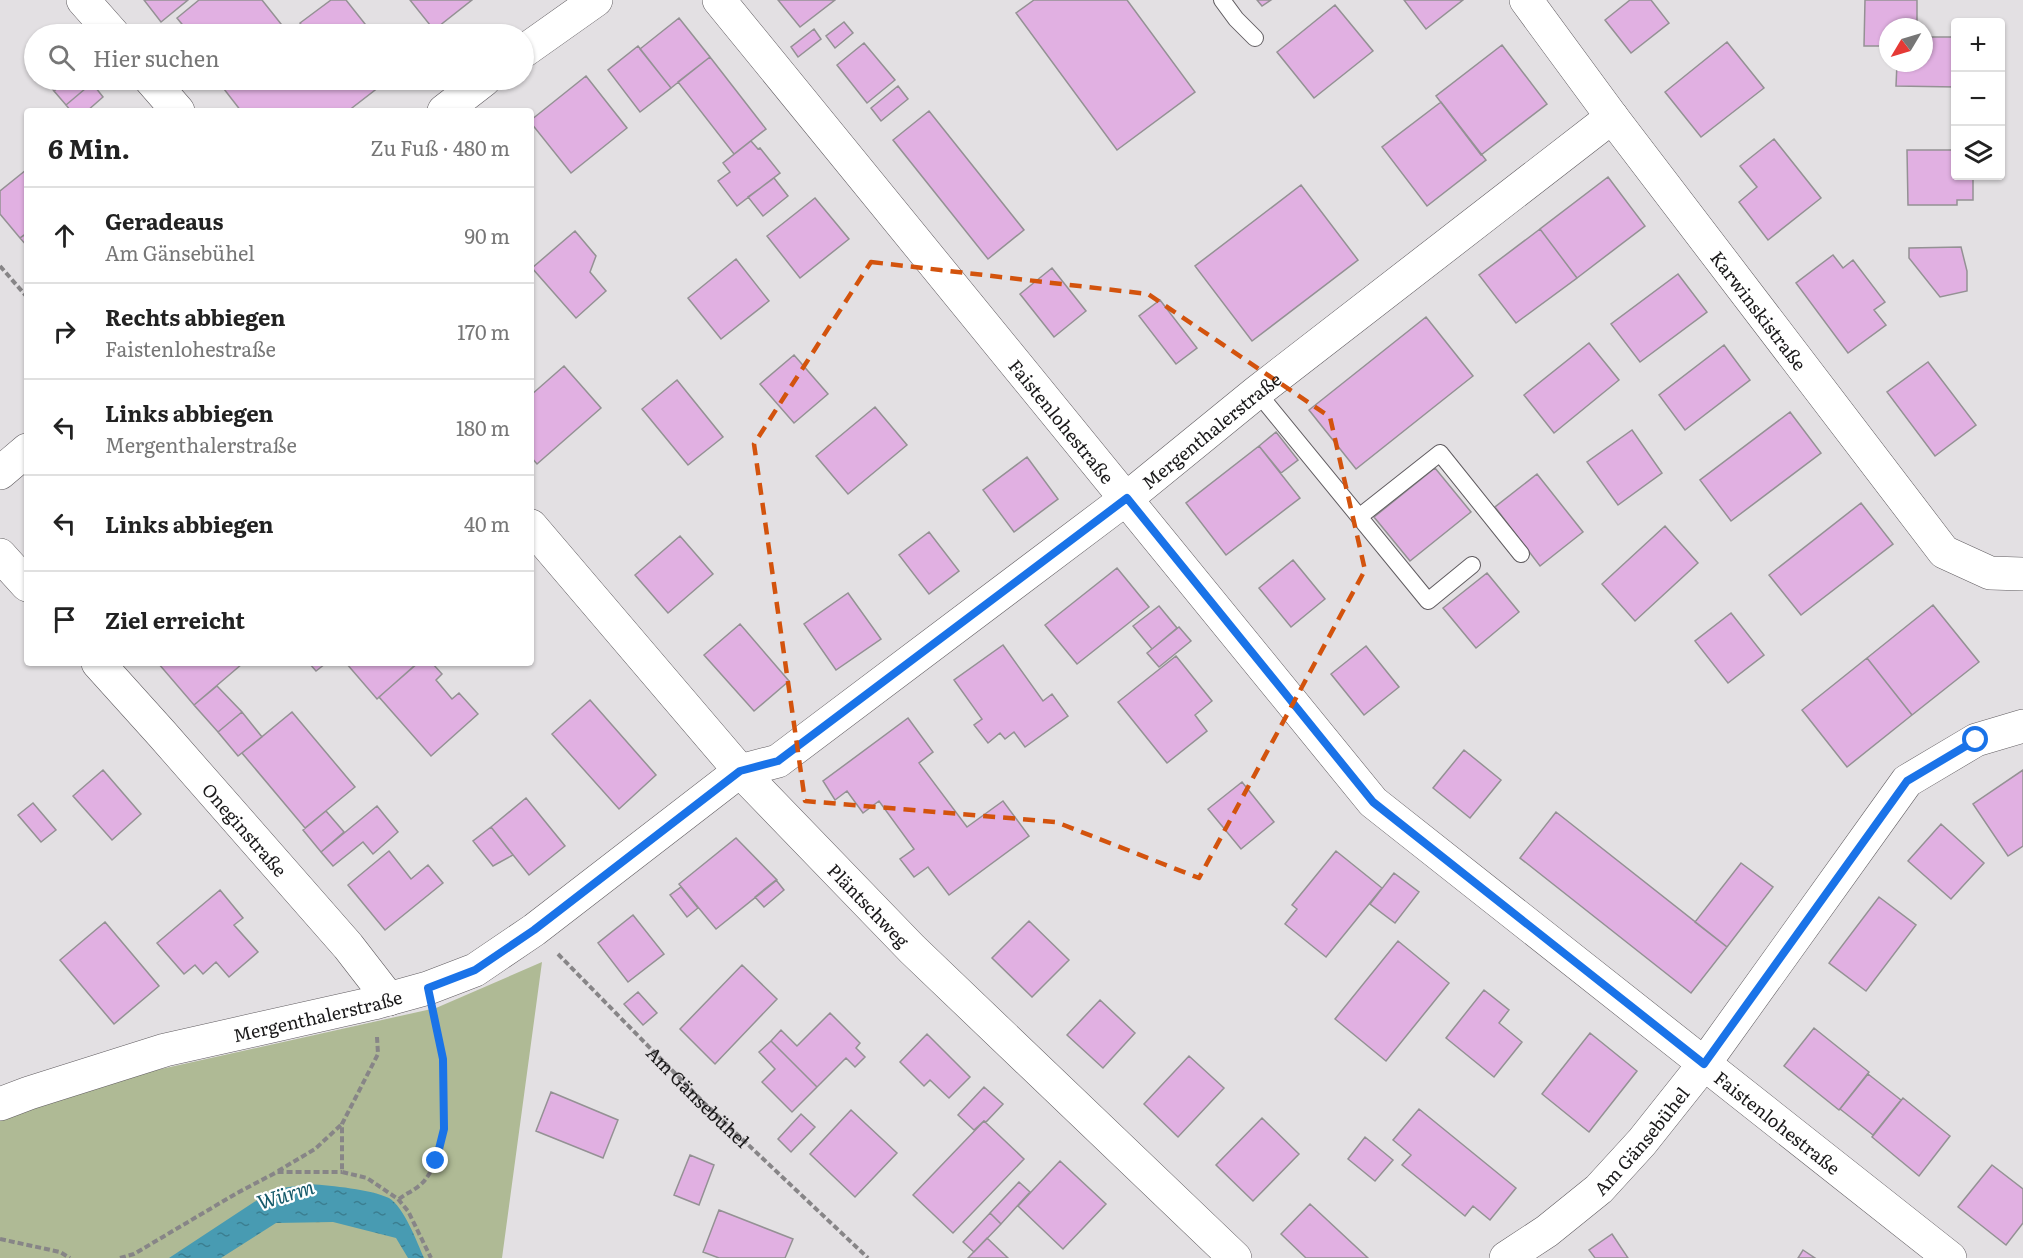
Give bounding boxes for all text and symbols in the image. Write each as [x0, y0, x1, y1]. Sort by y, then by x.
north arrow [1879, 18, 1933, 72]
map controls [1951, 18, 2005, 180]
button: + [1951, 18, 2005, 72]
search box [24, 24, 534, 90]
icon: search [45, 41, 78, 74]
text: Hier suchen [93, 41, 220, 74]
button: − [1951, 72, 2005, 126]
button: layers [1951, 126, 2005, 180]
text: 6 Min. [48, 128, 130, 167]
text: Zu Fuß · 480 m [371, 132, 510, 162]
text: Geradeaus [105, 204, 223, 237]
icon: ahead [48, 219, 81, 252]
text: 90 m [465, 220, 510, 250]
text: Am Gänsebühel [105, 237, 255, 267]
street label: Karwinskistraße [1705, 244, 1814, 376]
text: Rechts abbiegen [105, 300, 285, 333]
icon: right [48, 315, 81, 348]
text: 170 m [457, 316, 510, 346]
text: Faistenlohestraße [105, 333, 276, 363]
street label: Faistenlohestraße [1003, 353, 1121, 489]
street label: Mergenthalerstraße [1135, 365, 1286, 495]
text: Links abbiegen [105, 396, 274, 429]
icon: left [48, 411, 81, 444]
text: 180 m [456, 412, 510, 442]
text: Mergenthalerstraße [105, 429, 297, 459]
icon: left [48, 507, 81, 540]
text: Links abbiegen [105, 507, 274, 540]
text: 40 m [464, 508, 510, 538]
icon: arrive [48, 603, 81, 636]
text: Ziel erreicht [105, 603, 245, 636]
route start [1962, 726, 1988, 752]
street label: Oneginstraße [197, 776, 294, 882]
street label: Pläntschweg [822, 857, 917, 953]
street label: Mergenthalerstraße [230, 982, 405, 1048]
street label: Am Gänsebühel [641, 1039, 756, 1153]
street label: Faistenlohestraße [1709, 1064, 1847, 1180]
street label: Am Gänsebühel [1587, 1081, 1695, 1201]
route end [422, 1147, 448, 1173]
water label: Würm [253, 1170, 318, 1216]

